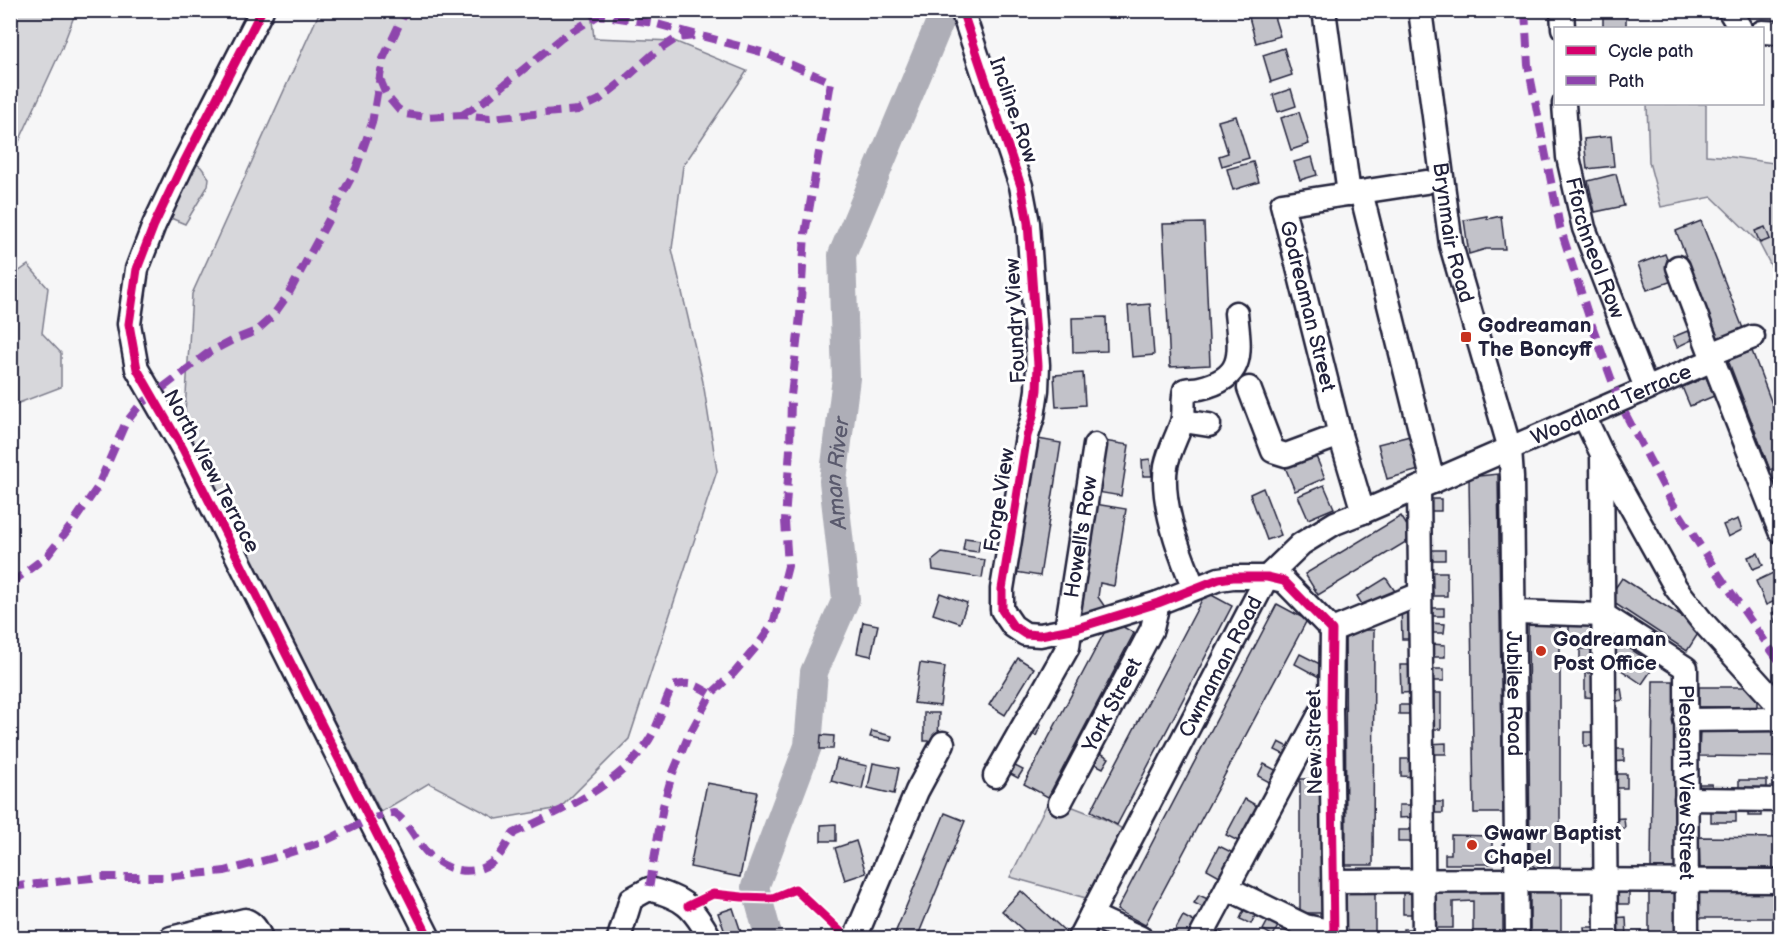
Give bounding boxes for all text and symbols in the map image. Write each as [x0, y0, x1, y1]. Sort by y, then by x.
legend [1554, 27, 1764, 105]
text: Cycle path [1608, 41, 1694, 62]
street label: Incline Row [984, 54, 1043, 166]
text: Path [1608, 71, 1644, 92]
street label: Brynmair Road [1427, 161, 1479, 306]
street label: Fforchneol Row [1560, 175, 1630, 322]
street label: Godreaman Street [1274, 218, 1341, 395]
street label: Foundry View [1000, 258, 1031, 384]
place label: Godreaman The Boncyff [1478, 313, 1593, 362]
marker: Godreaman The Boncyff [1459, 330, 1473, 344]
street label: Woodland Terrace [1527, 359, 1695, 450]
street label: North View Terrace [158, 385, 265, 557]
water label: Aman River [821, 414, 856, 532]
street label: Forge View [979, 446, 1020, 554]
street label: Howell's Row [1059, 474, 1103, 600]
street label: Cwmaman Road [1174, 592, 1268, 742]
place label: Godreaman Post Office [1553, 627, 1666, 676]
street label: Jubilee Road [1501, 631, 1527, 756]
marker: Godreaman Post Office [1534, 644, 1548, 658]
street label: York Street [1077, 653, 1148, 757]
street label: Pleasant View Street [1673, 685, 1699, 880]
street label: New Street [1301, 689, 1328, 795]
place label: Gwawr Baptist Chapel [1484, 821, 1621, 870]
marker: Gwawr Baptist Chapel [1465, 838, 1479, 852]

